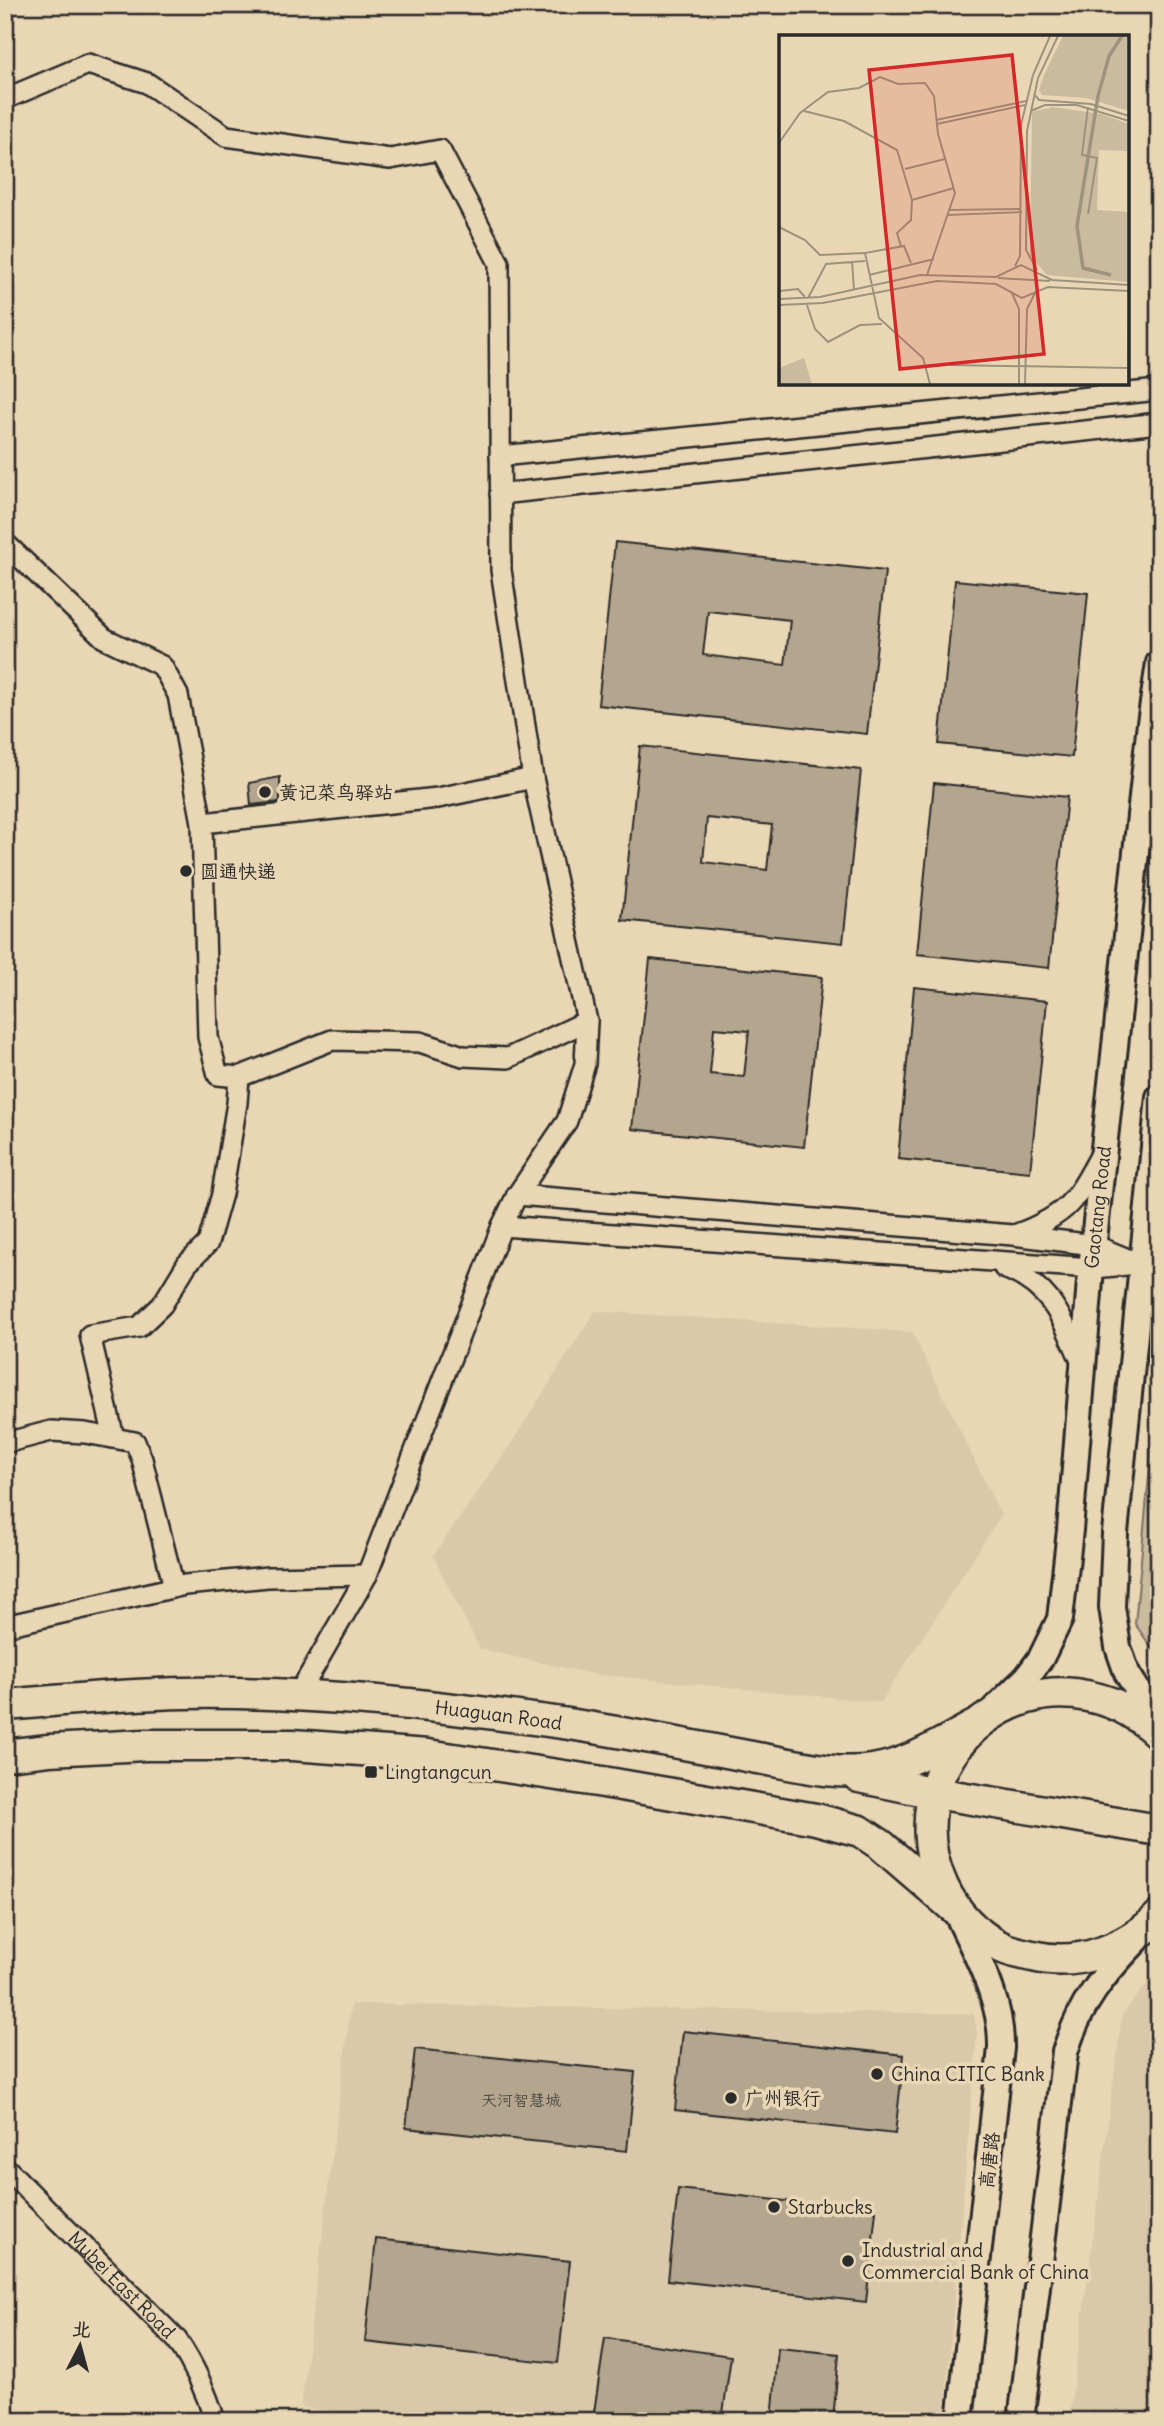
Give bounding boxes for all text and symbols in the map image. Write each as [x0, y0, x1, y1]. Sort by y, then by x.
inset map [779, 35, 1129, 385]
place label: 黄记菜鸟驿站 [279, 780, 393, 804]
marker: 黄记菜鸟驿站 [257, 784, 273, 800]
place label: 圆通快递 [200, 859, 276, 883]
marker: 圆通快递 [178, 863, 194, 879]
street label: Gaotang Road [1079, 1145, 1116, 1270]
street label: Huaguan Road [434, 1695, 564, 1735]
place label: Lingtangcun [385, 1760, 492, 1784]
marker: Lingtangcun [363, 1764, 379, 1780]
place label: China CITIC Bank [891, 2062, 1045, 2086]
marker: China CITIC Bank [869, 2066, 885, 2082]
place label: 广州银行 [745, 2086, 821, 2110]
house number: 天河智慧城 [481, 2090, 561, 2110]
marker: 广州银行 [723, 2090, 739, 2106]
street label: 高唐路 [974, 2130, 1004, 2190]
place label: Starbucks [788, 2195, 873, 2219]
marker: Starbucks [766, 2199, 782, 2215]
street label: Mubei East Road [64, 2226, 181, 2343]
place label: Industrial and Commercial Bank of China [862, 2238, 1089, 2284]
marker: Industrial and Commercial Bank of China [840, 2253, 856, 2269]
north arrow [46, 2310, 116, 2380]
text: 北 [71, 2316, 92, 2342]

